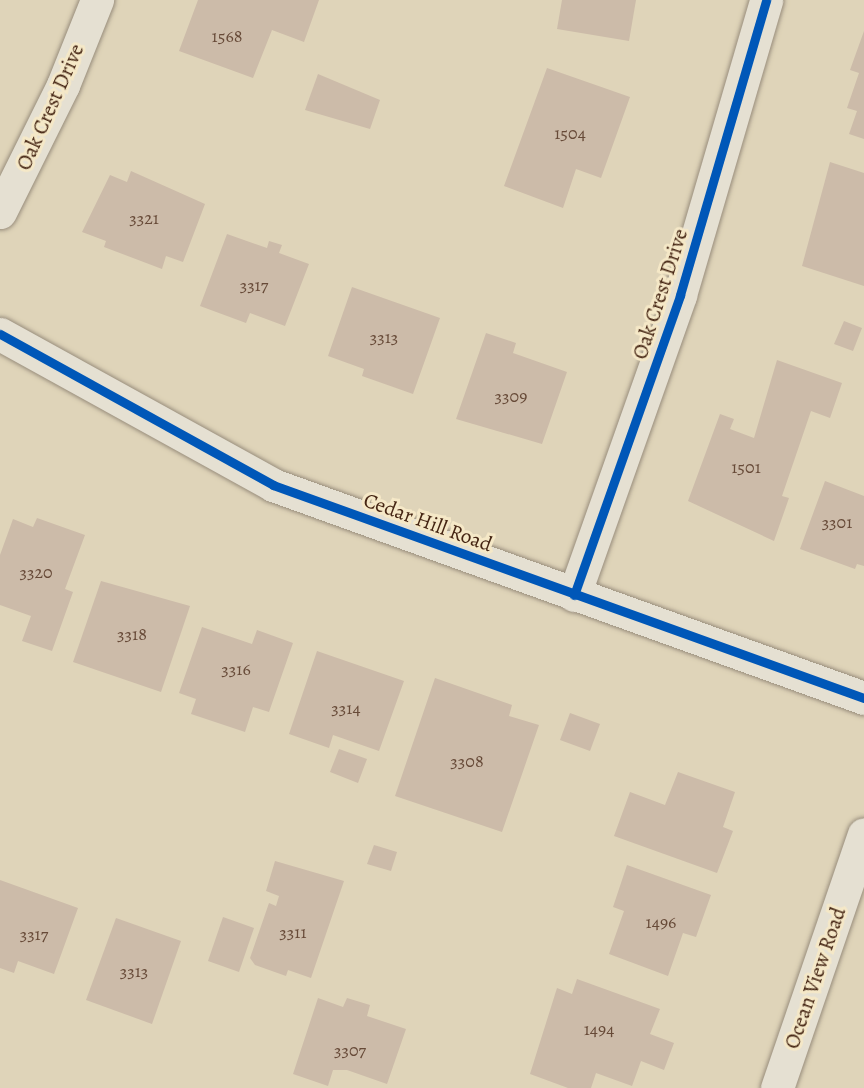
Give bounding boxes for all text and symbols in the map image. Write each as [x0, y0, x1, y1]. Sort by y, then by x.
house number: 1568 [212, 25, 242, 47]
street label: Oak Crest Drive [11, 40, 89, 174]
house number: 1504 [554, 122, 586, 144]
house number: 3321 [129, 207, 159, 229]
street label: Oak Crest Drive [627, 226, 693, 362]
house number: 3317 [240, 274, 268, 296]
house number: 3313 [370, 326, 398, 348]
house number: 3309 [495, 385, 527, 407]
house number: 1501 [731, 456, 761, 478]
street label: Cedar Hill Road [360, 487, 496, 557]
house number: 3301 [822, 511, 852, 533]
house number: 3320 [19, 561, 53, 583]
house number: 3318 [117, 623, 147, 645]
house number: 3316 [221, 658, 251, 680]
house number: 3314 [331, 697, 361, 719]
house number: 3308 [450, 750, 484, 772]
street label: Ocean View Road [779, 904, 851, 1052]
house number: 1496 [646, 911, 676, 933]
house number: 3311 [279, 921, 307, 943]
house number: 3317 [20, 923, 48, 945]
house number: 3313 [120, 960, 148, 982]
house number: 1494 [584, 1018, 614, 1040]
house number: 3307 [334, 1039, 366, 1061]

